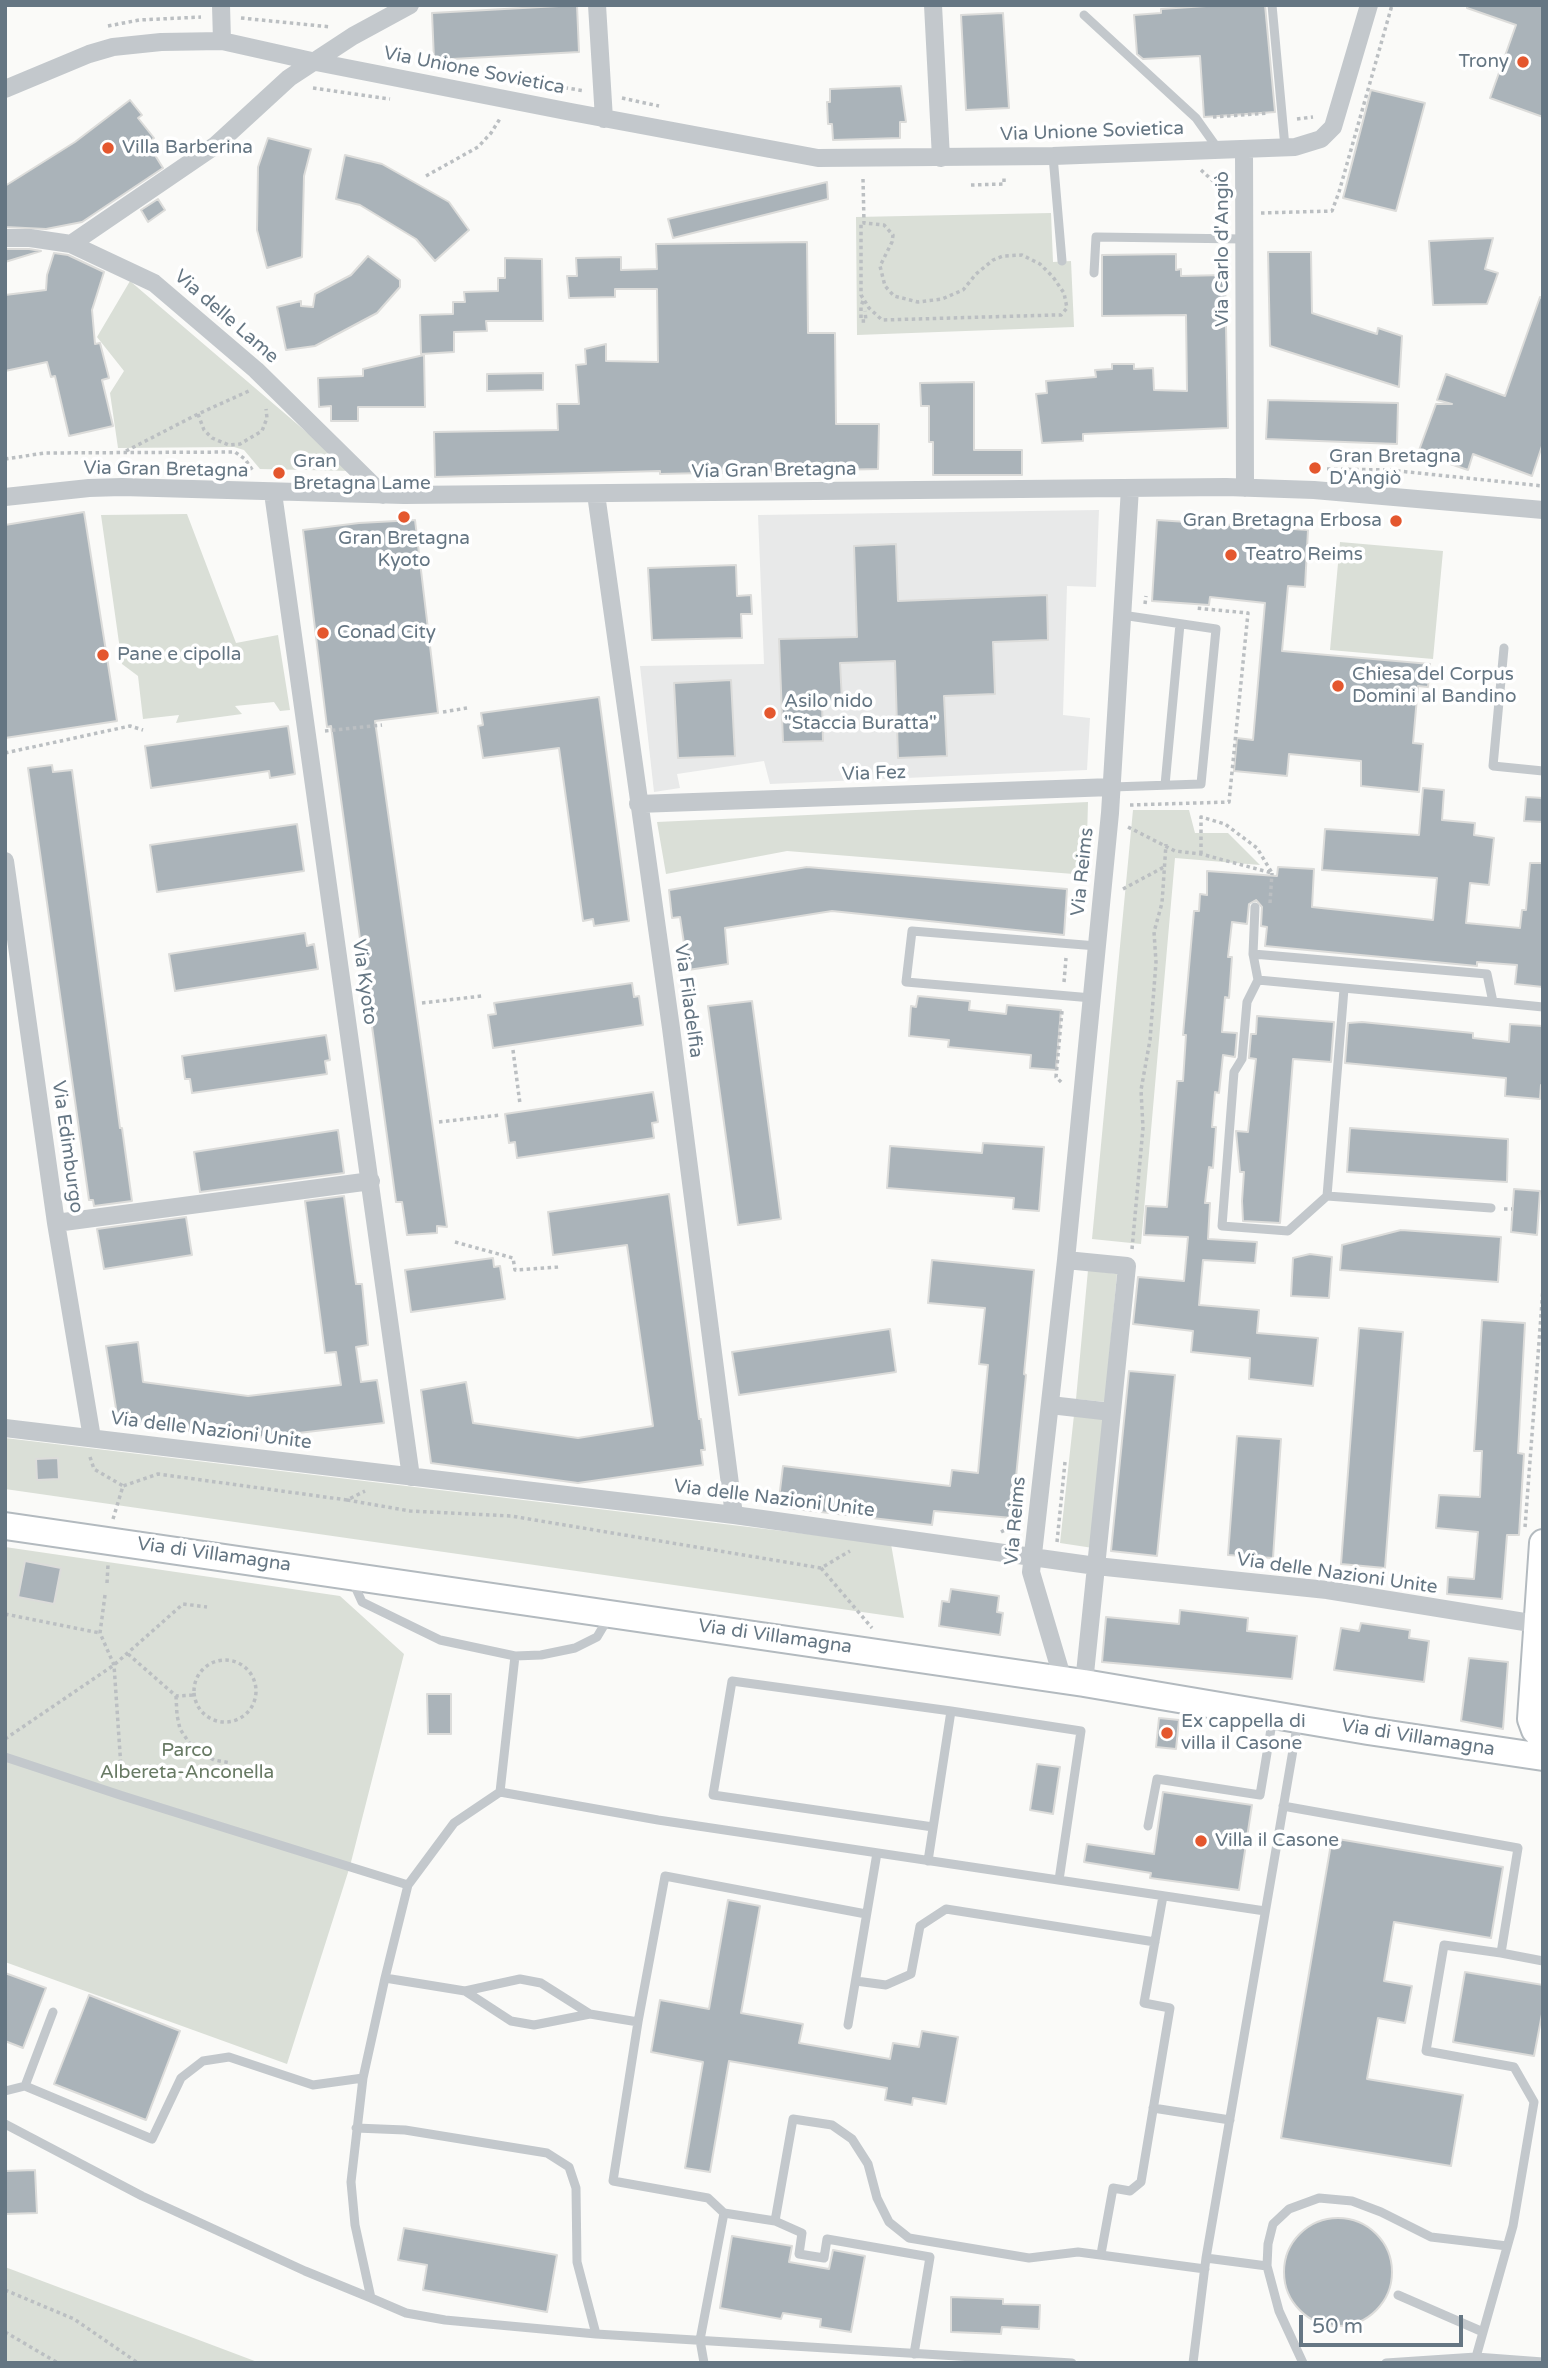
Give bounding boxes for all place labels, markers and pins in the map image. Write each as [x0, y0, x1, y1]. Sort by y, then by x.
place label: Trony [1458, 51, 1509, 73]
marker: Trony [1515, 54, 1531, 70]
place label: Villa Barberina [122, 137, 253, 159]
marker: Villa Barberina [100, 140, 116, 156]
place label: Gran Bretagna D'Angiò [1329, 446, 1461, 490]
place label: Gran Bretagna Lame [293, 451, 431, 495]
marker: Gran Bretagna D'Angiò [1307, 460, 1323, 476]
marker: Gran Bretagna Lame [271, 465, 287, 481]
marker: Gran Bretagna Kyoto [396, 509, 412, 525]
place label: Gran Bretagna Erbosa [1183, 510, 1382, 532]
marker: Gran Bretagna Erbosa [1388, 513, 1404, 529]
place label: Gran Bretagna Kyoto [338, 528, 470, 572]
place label: Teatro Reims [1245, 544, 1363, 566]
marker: Teatro Reims [1223, 547, 1239, 563]
place label: Conad City [337, 622, 436, 644]
marker: Conad City [315, 625, 331, 641]
place label: Pane e cipolla [117, 644, 241, 666]
marker: Pane e cipolla [95, 647, 111, 663]
place label: Chiesa del Corpus Domini al Bandino [1352, 664, 1516, 708]
marker: Chiesa del Corpus Domini al Bandino [1330, 678, 1346, 694]
place label: Asilo nido "Staccia Buratta" [784, 691, 937, 735]
marker: Asilo nido "Staccia Buratta" [762, 705, 778, 721]
place label: Ex cappella di villa il Casone [1181, 1711, 1306, 1755]
marker: Ex cappella di villa il Casone [1159, 1725, 1175, 1741]
place label: Villa il Casone [1215, 1830, 1339, 1852]
marker: Villa il Casone [1193, 1833, 1209, 1849]

